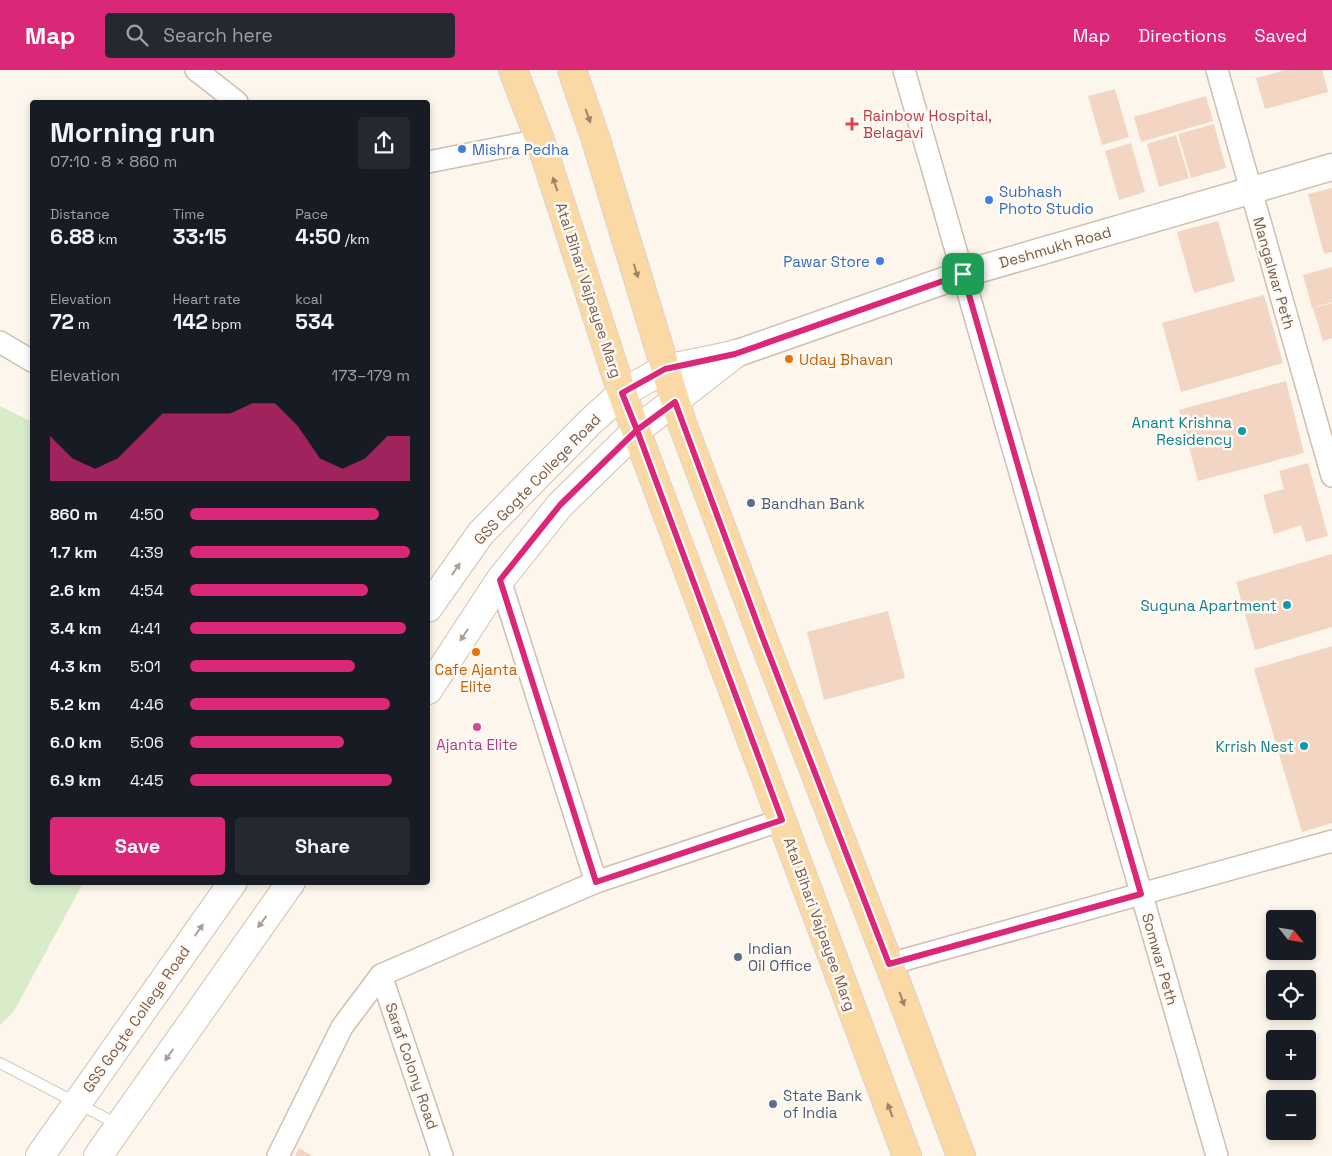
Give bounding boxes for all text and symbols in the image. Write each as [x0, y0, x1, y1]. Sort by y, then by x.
search box [105, 13, 455, 58]
text: Map [25, 20, 75, 51]
icon: search [123, 21, 151, 49]
text: Search here [163, 23, 273, 48]
text: Map [1073, 24, 1110, 47]
text: Directions [1138, 24, 1227, 47]
text: Saved [1255, 24, 1307, 47]
place label: Rainbow Hospital, Belagavi [863, 106, 992, 142]
one-way arrow [584, 109, 592, 124]
text: Morning run [50, 114, 215, 150]
button: share [358, 117, 410, 169]
marker: Rainbow Hospital, Belagavi [845, 117, 859, 131]
place label: Mishra Pedha [472, 140, 569, 159]
marker: Mishra Pedha [456, 143, 468, 155]
text: 07:10 · 8 × 860 m [50, 151, 177, 172]
one-way arrow [550, 177, 558, 192]
place label: Subhash Photo Studio [999, 182, 1094, 218]
marker: Subhash Photo Studio [983, 194, 995, 206]
street label: Atal Bihari Vajpayee Marg [552, 200, 626, 380]
text: Distance [50, 205, 110, 223]
text: Time [173, 205, 205, 223]
text: Pace [295, 205, 328, 223]
street label: Mangalwar Peth [1249, 215, 1299, 331]
street label: Deshmukh Road [997, 222, 1113, 272]
text: 6.88 [50, 223, 94, 250]
text: 33:15 [173, 223, 227, 250]
text: 4:50 [295, 223, 341, 250]
text: km [94, 230, 118, 248]
text: /km [341, 230, 370, 248]
place label: Pawar Store [783, 252, 870, 271]
pin [942, 253, 984, 295]
marker: Pawar Store [874, 255, 886, 267]
icon: arrive [949, 260, 977, 288]
one-way arrow [632, 264, 640, 279]
text: Elevation [50, 290, 111, 308]
text: Heart rate [173, 290, 241, 308]
text: kcal [295, 290, 322, 308]
text: 72 [50, 308, 74, 335]
text: 142 [173, 308, 208, 335]
text: 534 [295, 308, 334, 335]
text: m [74, 315, 90, 333]
text: bpm [208, 315, 242, 333]
place label: Uday Bhavan [799, 350, 893, 369]
marker: Uday Bhavan [783, 353, 795, 365]
text: Elevation [50, 365, 120, 386]
text: 173–179 m [332, 365, 410, 386]
street label: GSS Gogte College Road [470, 410, 604, 548]
place label: Anant Krishna Residency [1132, 413, 1232, 449]
marker: Anant Krishna Residency [1236, 425, 1248, 437]
place label: Bandhan Bank [761, 494, 865, 513]
marker: Bandhan Bank [745, 497, 757, 509]
text: 860 m [50, 504, 98, 525]
text: 4:50 [130, 504, 164, 525]
text: 1.7 km [50, 542, 97, 563]
text: 4:39 [130, 542, 164, 563]
one-way arrow [451, 562, 461, 575]
text: 2.6 km [50, 580, 101, 601]
text: 4:54 [130, 580, 164, 601]
place label: Suguna Apartment [1140, 596, 1277, 615]
marker: Suguna Apartment [1281, 599, 1293, 611]
text: 3.4 km [50, 618, 101, 639]
text: 4:41 [130, 618, 160, 639]
one-way arrow [459, 628, 468, 642]
marker: Cafe Ajanta Elite [470, 646, 482, 658]
text: 4.3 km [50, 656, 101, 677]
text: 5:01 [130, 656, 161, 677]
place label: Cafe Ajanta Elite [435, 660, 518, 696]
text: 5.2 km [50, 694, 101, 715]
text: 4:46 [130, 694, 164, 715]
marker: Ajanta Elite [471, 721, 483, 733]
text: 6.0 km [50, 732, 102, 753]
text: 5:06 [130, 732, 164, 753]
place label: Ajanta Elite [436, 735, 518, 754]
place label: Krrish Nest [1215, 737, 1294, 756]
marker: Krrish Nest [1298, 740, 1310, 752]
text: 6.9 km [50, 770, 101, 791]
text: 4:45 [130, 770, 164, 791]
button: Save [50, 817, 225, 875]
button: Share [235, 817, 410, 875]
street label: Atal Bihari Vajpayee Marg [780, 835, 860, 1013]
north arrow [1266, 910, 1316, 960]
map controls [1266, 910, 1316, 1140]
street label: Somwar Peth [1138, 911, 1182, 1007]
one-way arrow [257, 915, 267, 929]
one-way arrow [194, 923, 204, 937]
place label: Indian Oil Office [748, 939, 812, 975]
street label: GSS Gogte College Road [78, 942, 194, 1096]
marker: Indian Oil Office [732, 951, 744, 963]
button: locate [1266, 970, 1316, 1020]
one-way arrow [899, 991, 906, 1006]
street label: Saraf Colony Road [381, 1000, 443, 1132]
button: + [1266, 1030, 1316, 1080]
one-way arrow [164, 1048, 174, 1062]
place label: State Bank of India [783, 1086, 862, 1122]
button: − [1266, 1090, 1316, 1140]
marker: State Bank of India [767, 1098, 779, 1110]
one-way arrow [886, 1103, 893, 1118]

